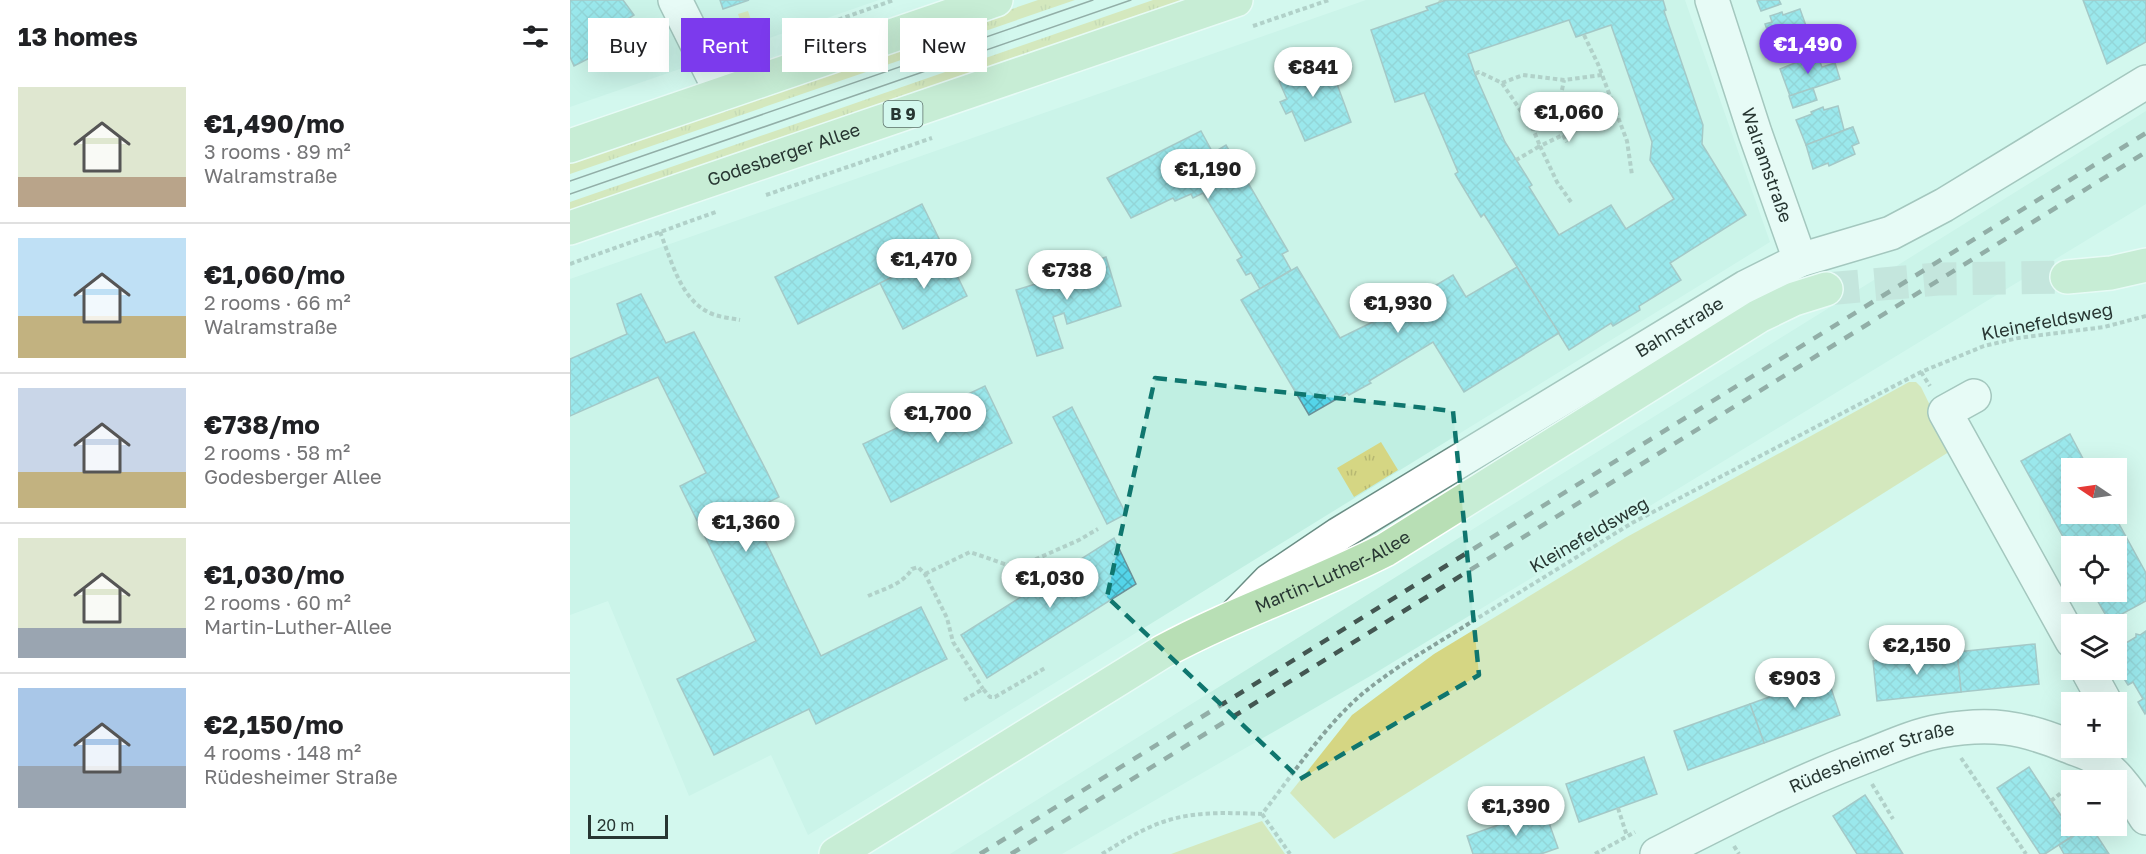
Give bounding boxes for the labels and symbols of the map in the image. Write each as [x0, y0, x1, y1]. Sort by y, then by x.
pin: €1,490 [1759, 24, 1857, 75]
pin: €841 [1277, 47, 1349, 98]
pin: €1,060 [1520, 92, 1618, 143]
road number: B 9 [884, 101, 922, 127]
street label: Walramstraße [1738, 105, 1798, 225]
street label: Godesberger Allee [704, 118, 863, 190]
pin: €1,190 [1159, 149, 1257, 200]
pin: €1,470 [875, 239, 973, 290]
pin: €738 [1031, 250, 1103, 301]
pin: €1,930 [1349, 283, 1447, 334]
street label: Bahnstraße [1631, 291, 1727, 362]
street label: Kleinefeldsweg [1979, 297, 2114, 345]
pin: €1,700 [889, 393, 987, 444]
north arrow [2061, 458, 2127, 524]
street label: Kleinefeldsweg [1525, 491, 1652, 577]
pin: €1,360 [697, 502, 795, 553]
street label: Martin-Luther-Allee [1251, 525, 1414, 617]
pin: €1,030 [1001, 558, 1099, 609]
pin: €2,150 [1868, 625, 1966, 676]
pin: €903 [1759, 658, 1831, 709]
street label: Rüdesheimer Straße [1785, 717, 1956, 797]
pin: €1,390 [1467, 786, 1565, 837]
scale bar [588, 812, 668, 840]

